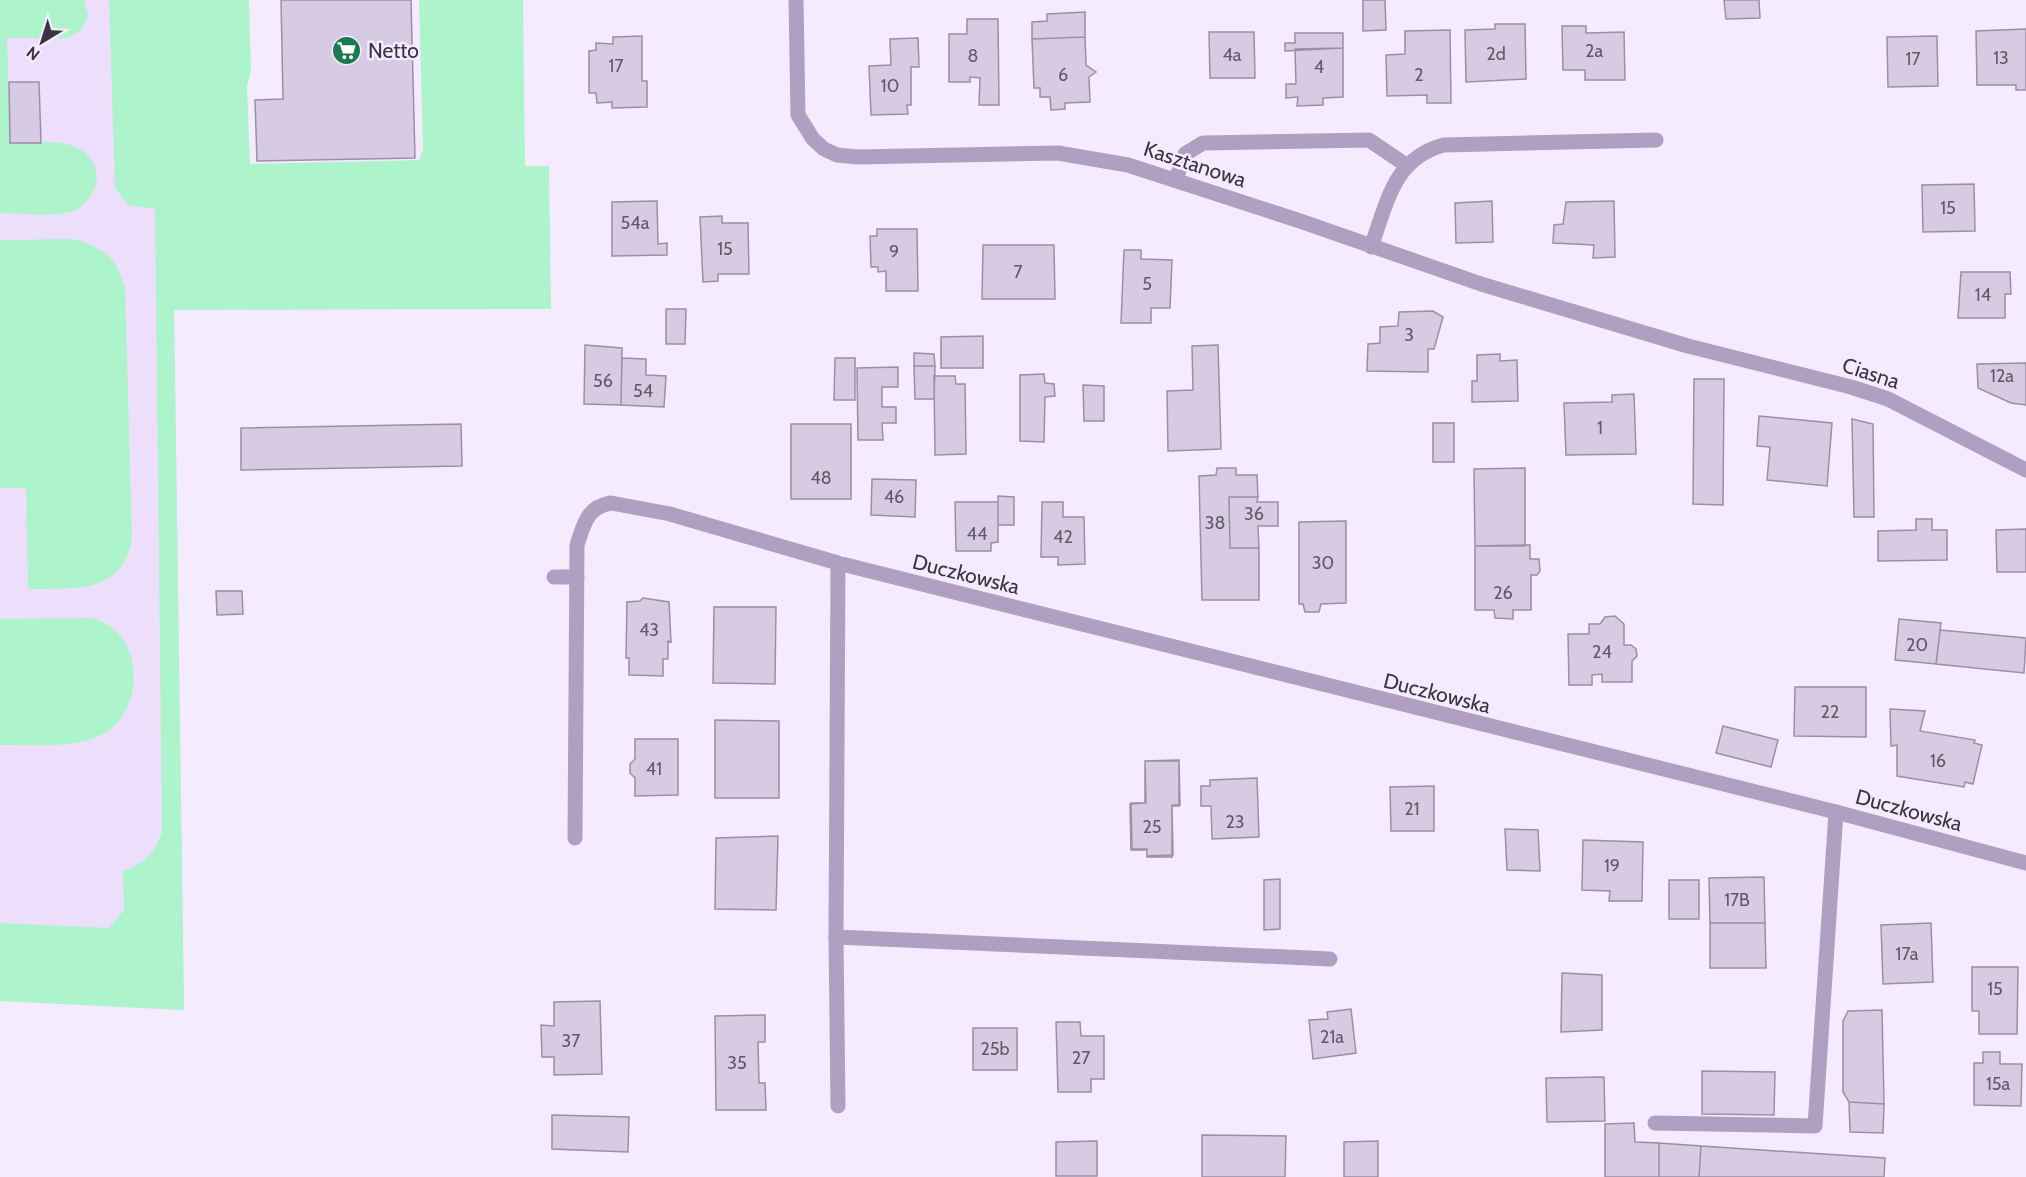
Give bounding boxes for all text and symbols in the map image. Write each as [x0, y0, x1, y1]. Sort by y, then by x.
north arrow [12, 12, 72, 72]
supermarket icon: Netto [331, 34, 363, 66]
place label: Netto [368, 38, 419, 63]
house number: 2a [1585, 40, 1603, 62]
text: N [23, 42, 43, 64]
house number: 2d [1486, 43, 1506, 65]
house number: 4a [1222, 44, 1242, 66]
house number: 8 [968, 45, 978, 67]
house number: 13 [1993, 47, 2009, 69]
house number: 17 [1906, 48, 1920, 70]
house number: 17 [609, 55, 623, 77]
house number: 4 [1314, 56, 1324, 78]
house number: 6 [1058, 64, 1068, 86]
house number: 2 [1414, 64, 1424, 86]
house number: 10 [881, 75, 899, 97]
street label: Kasztanowa [1141, 136, 1249, 192]
house number: 15 [1940, 197, 1956, 219]
house number: 54a [621, 212, 650, 234]
house number: 15 [717, 238, 733, 260]
house number: 9 [889, 241, 899, 263]
house number: 7 [1013, 261, 1023, 283]
house number: 5 [1142, 273, 1152, 295]
house number: 14 [1975, 284, 1991, 306]
house number: 3 [1404, 324, 1414, 346]
street label: Ciasna [1839, 352, 1903, 394]
house number: 12a [1990, 365, 2014, 387]
house number: 56 [593, 370, 613, 392]
house number: 54 [633, 380, 653, 402]
house number: 1 [1597, 417, 1603, 439]
house number: 48 [810, 467, 832, 489]
house number: 46 [884, 486, 904, 508]
house number: 36 [1244, 503, 1264, 525]
house number: 38 [1205, 512, 1225, 534]
house number: 44 [967, 523, 987, 545]
house number: 42 [1053, 526, 1073, 548]
street label: Duczkowska [910, 549, 1022, 599]
house number: 30 [1312, 552, 1334, 574]
house number: 26 [1493, 582, 1513, 604]
house number: 43 [639, 619, 659, 641]
house number: 20 [1906, 634, 1928, 656]
house number: 24 [1592, 641, 1612, 663]
street label: Duczkowska [1381, 668, 1493, 718]
house number: 22 [1821, 701, 1839, 723]
house number: 16 [1930, 750, 1946, 772]
house number: 41 [646, 758, 662, 780]
street label: Duczkowska [1853, 784, 1965, 836]
house number: 21 [1404, 798, 1420, 820]
house number: 23 [1225, 811, 1245, 833]
house number: 25 [1142, 816, 1162, 838]
house number: 19 [1604, 855, 1620, 877]
house number: 17B [1724, 889, 1750, 911]
house number: 17a [1896, 943, 1919, 965]
house number: 15 [1987, 978, 2003, 1000]
house number: 21a [1320, 1026, 1344, 1048]
house number: 37 [562, 1030, 580, 1052]
house number: 25b [980, 1038, 1010, 1060]
house number: 27 [1072, 1047, 1090, 1069]
house number: 35 [727, 1052, 747, 1074]
house number: 15a [1986, 1073, 2010, 1095]

